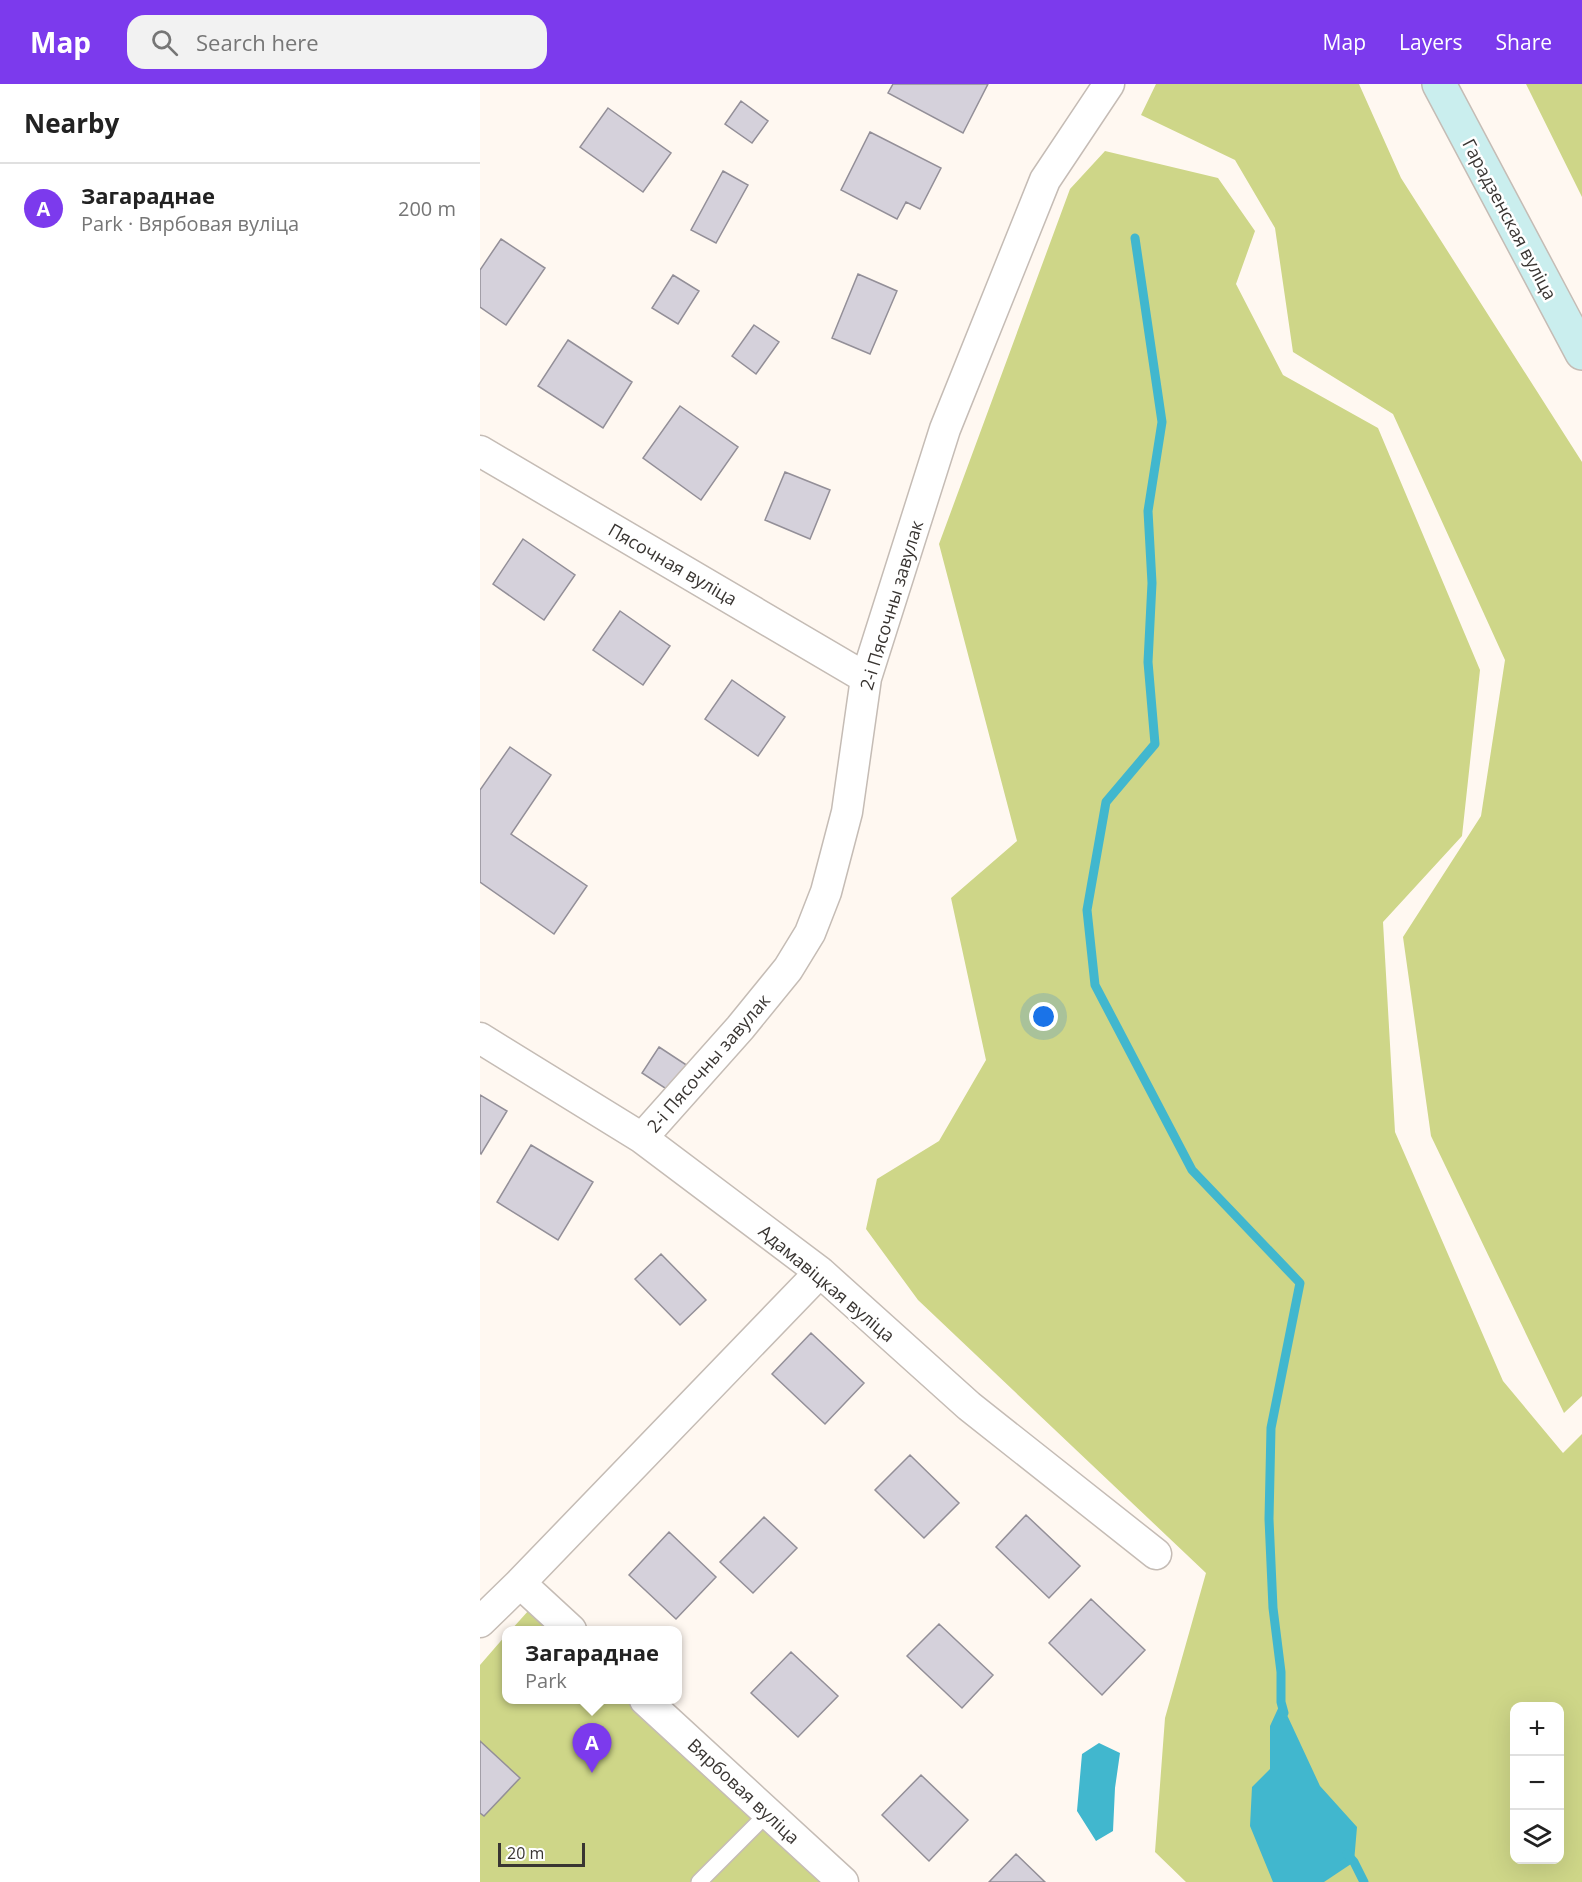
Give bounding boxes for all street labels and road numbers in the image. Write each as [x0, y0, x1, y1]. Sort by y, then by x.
street label: Гарадзенская вуліца [1457, 134, 1563, 304]
street label: Пясочная вуліца [604, 517, 742, 611]
street label: 2-і Пясочны завулак [854, 517, 928, 693]
street label: 2-і Пясочны завулак [641, 988, 775, 1137]
street label: Адамавіцкая вуліца [754, 1219, 900, 1347]
street label: Вярбовая вуліца [683, 1733, 805, 1849]

